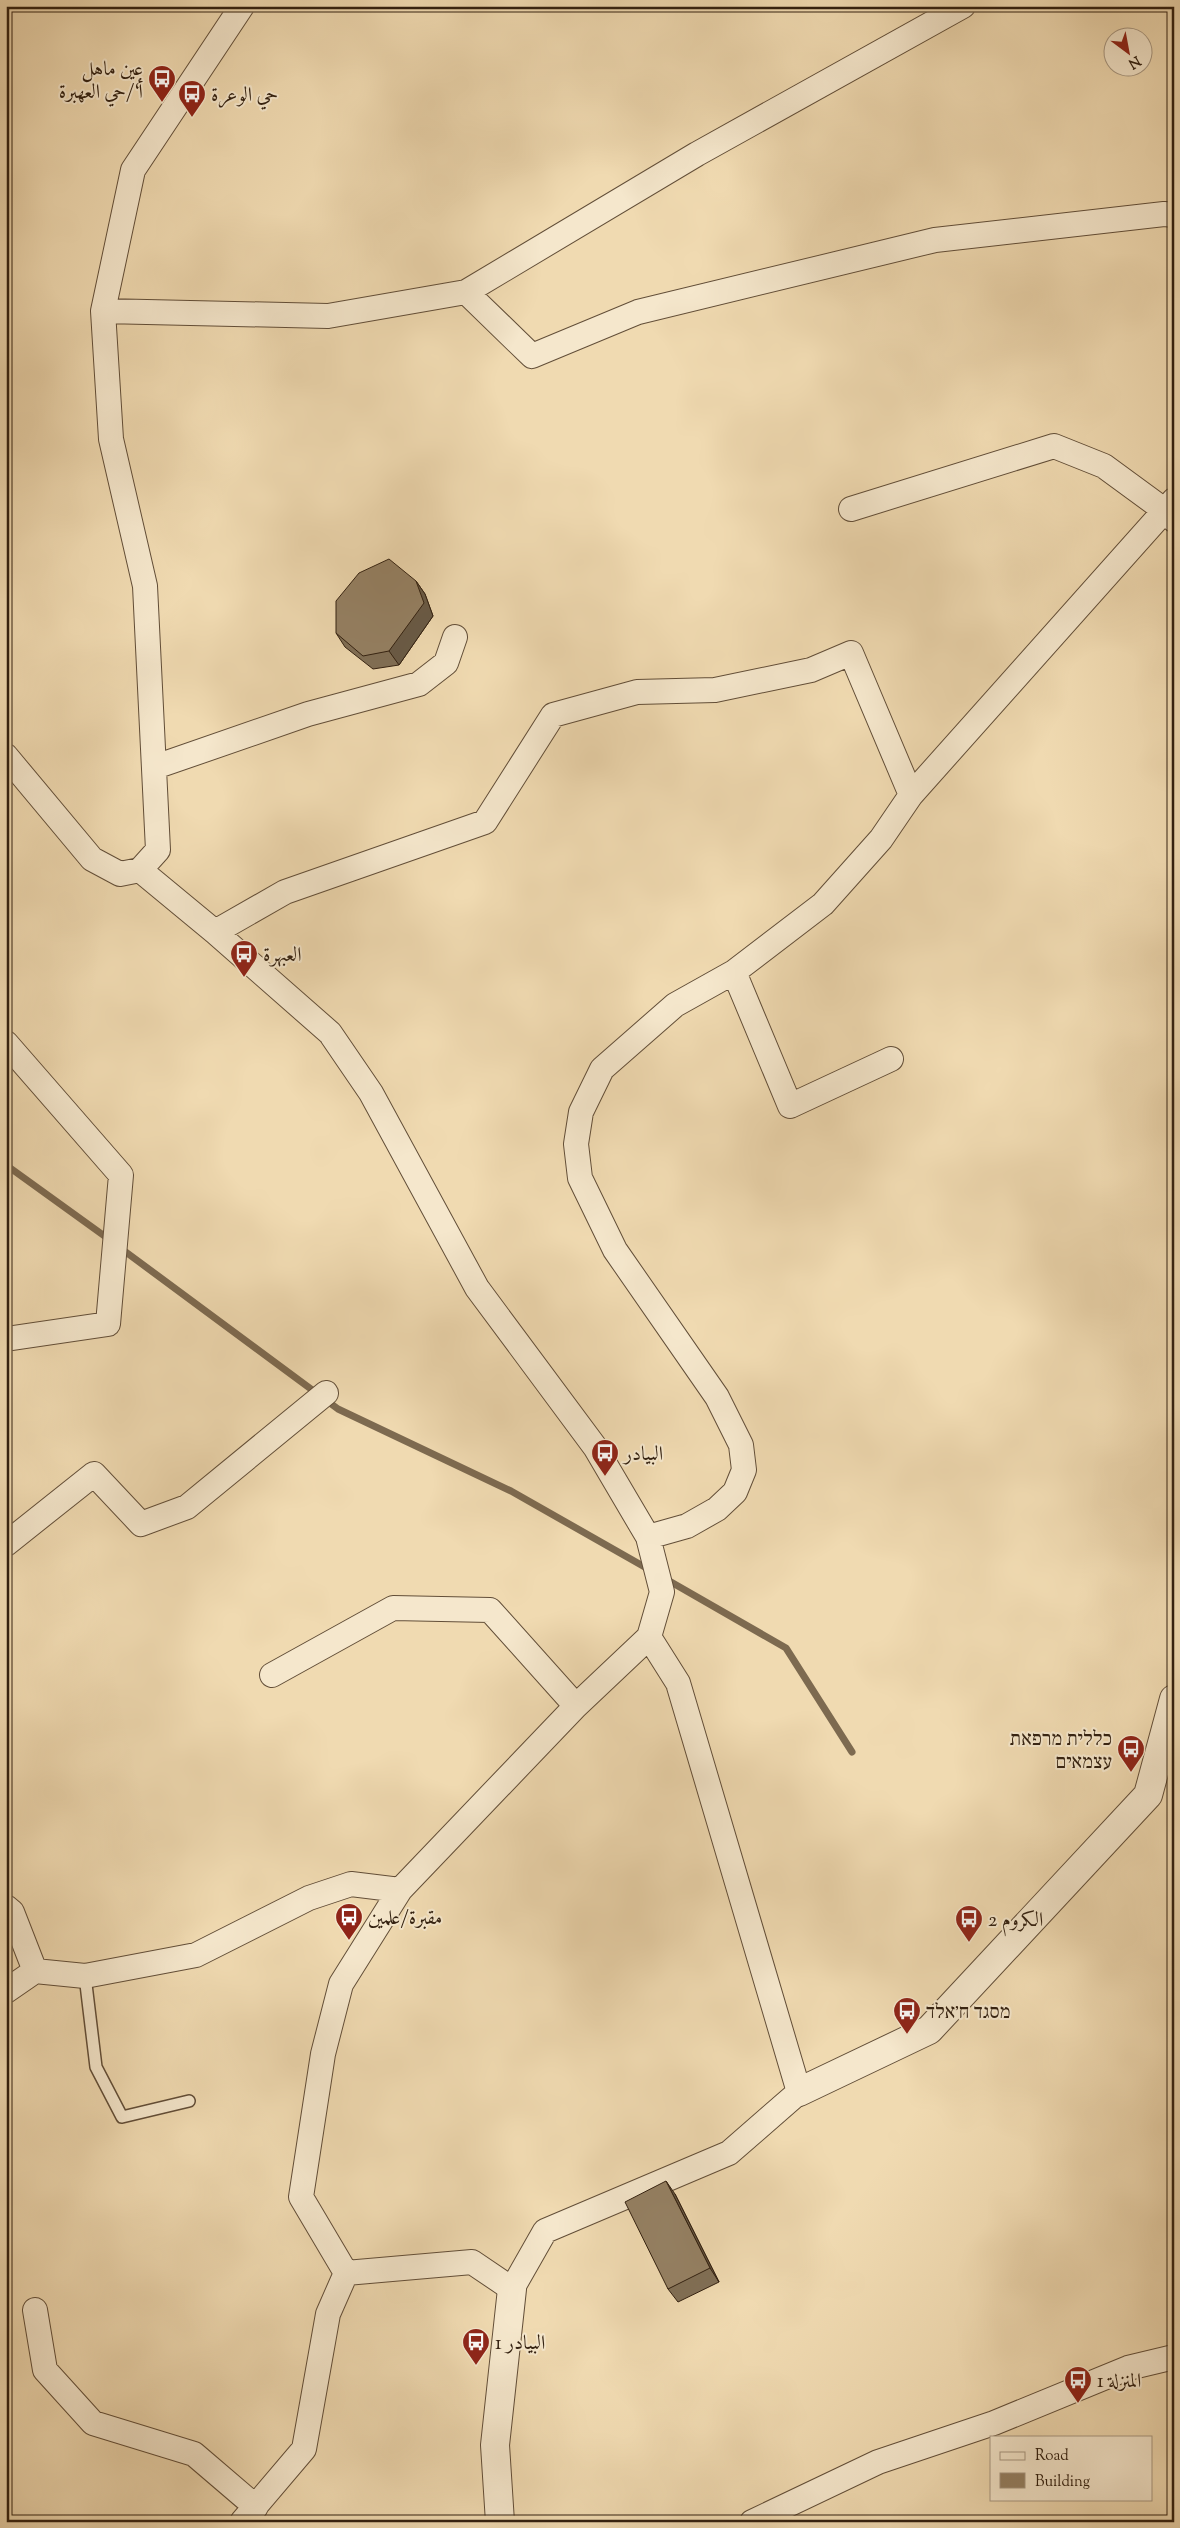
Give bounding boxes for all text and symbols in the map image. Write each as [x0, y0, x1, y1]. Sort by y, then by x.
north arrow [1102, 28, 1152, 78]
text: N [1124, 50, 1144, 73]
place label: عين ماهل أ‘/حي العهبرة [59, 56, 143, 108]
bus stop icon: عين ماهل أ‘/حي العهبرة [147, 64, 177, 103]
bus stop icon: حي الوعرة [177, 79, 207, 118]
place label: حي الوعرة [211, 82, 278, 111]
bus stop icon: العبهرة [229, 939, 259, 978]
place label: العبهرة [263, 942, 302, 971]
bus stop icon: البيادر [590, 1438, 620, 1477]
place label: البيادر [622, 1441, 663, 1470]
place label: כללית מרפאת עצמאים [1010, 1726, 1112, 1778]
bus stop icon: כללית מרפאת עצמאים [1116, 1734, 1146, 1773]
bus stop icon: مقبرة/علمين [334, 1902, 364, 1941]
bus stop icon: الكروم 2 [954, 1904, 984, 1943]
place label: مقبرة/علمين [368, 1905, 442, 1934]
place label: الكروم 2 [988, 1907, 1043, 1937]
bus stop icon: מסגד ח׳אלד [892, 1996, 922, 2035]
place label: מסגד ח׳אלד [926, 1999, 1010, 2028]
bus stop icon: البيادر 1 [461, 2327, 491, 2366]
place label: البيادر 1 [495, 2330, 545, 2359]
bus stop icon: المنزلة 1 [1063, 2365, 1093, 2404]
place label: المنزلة 1 [1097, 2368, 1141, 2397]
legend [990, 2436, 1152, 2500]
text: Road [1035, 2446, 1069, 2467]
text: Building [1035, 2472, 1090, 2493]

